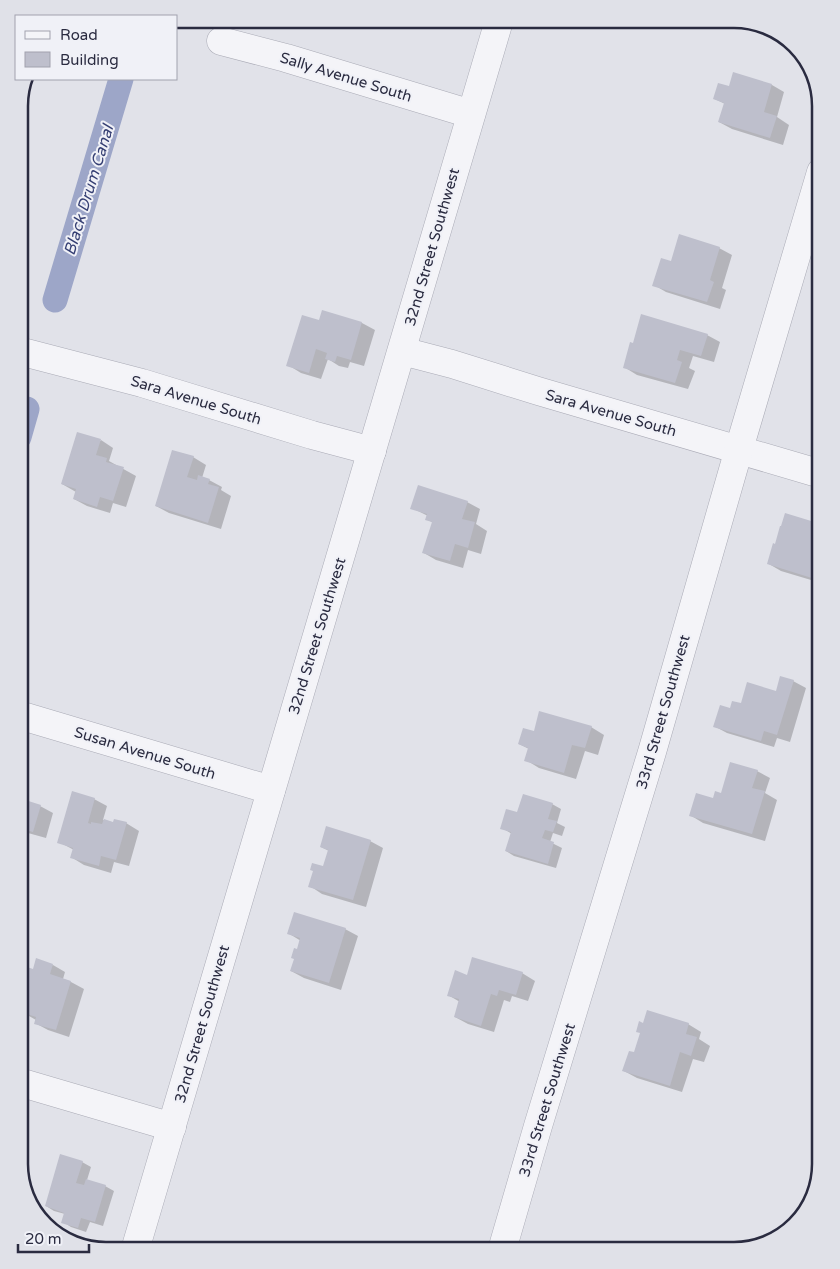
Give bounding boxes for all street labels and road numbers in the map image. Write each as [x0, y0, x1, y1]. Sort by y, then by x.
street label: Sally Avenue South [278, 48, 414, 106]
street label: 32nd Street Southwest [401, 166, 463, 328]
street label: Sara Avenue South [128, 372, 264, 428]
street label: Sara Avenue South [543, 386, 679, 440]
street label: 32nd Street Southwest [284, 555, 350, 717]
street label: 33rd Street Southwest [632, 632, 694, 791]
street label: Susan Avenue South [72, 723, 218, 783]
street label: 32nd Street Southwest [171, 943, 233, 1105]
street label: 33rd Street Southwest [515, 1021, 579, 1179]

